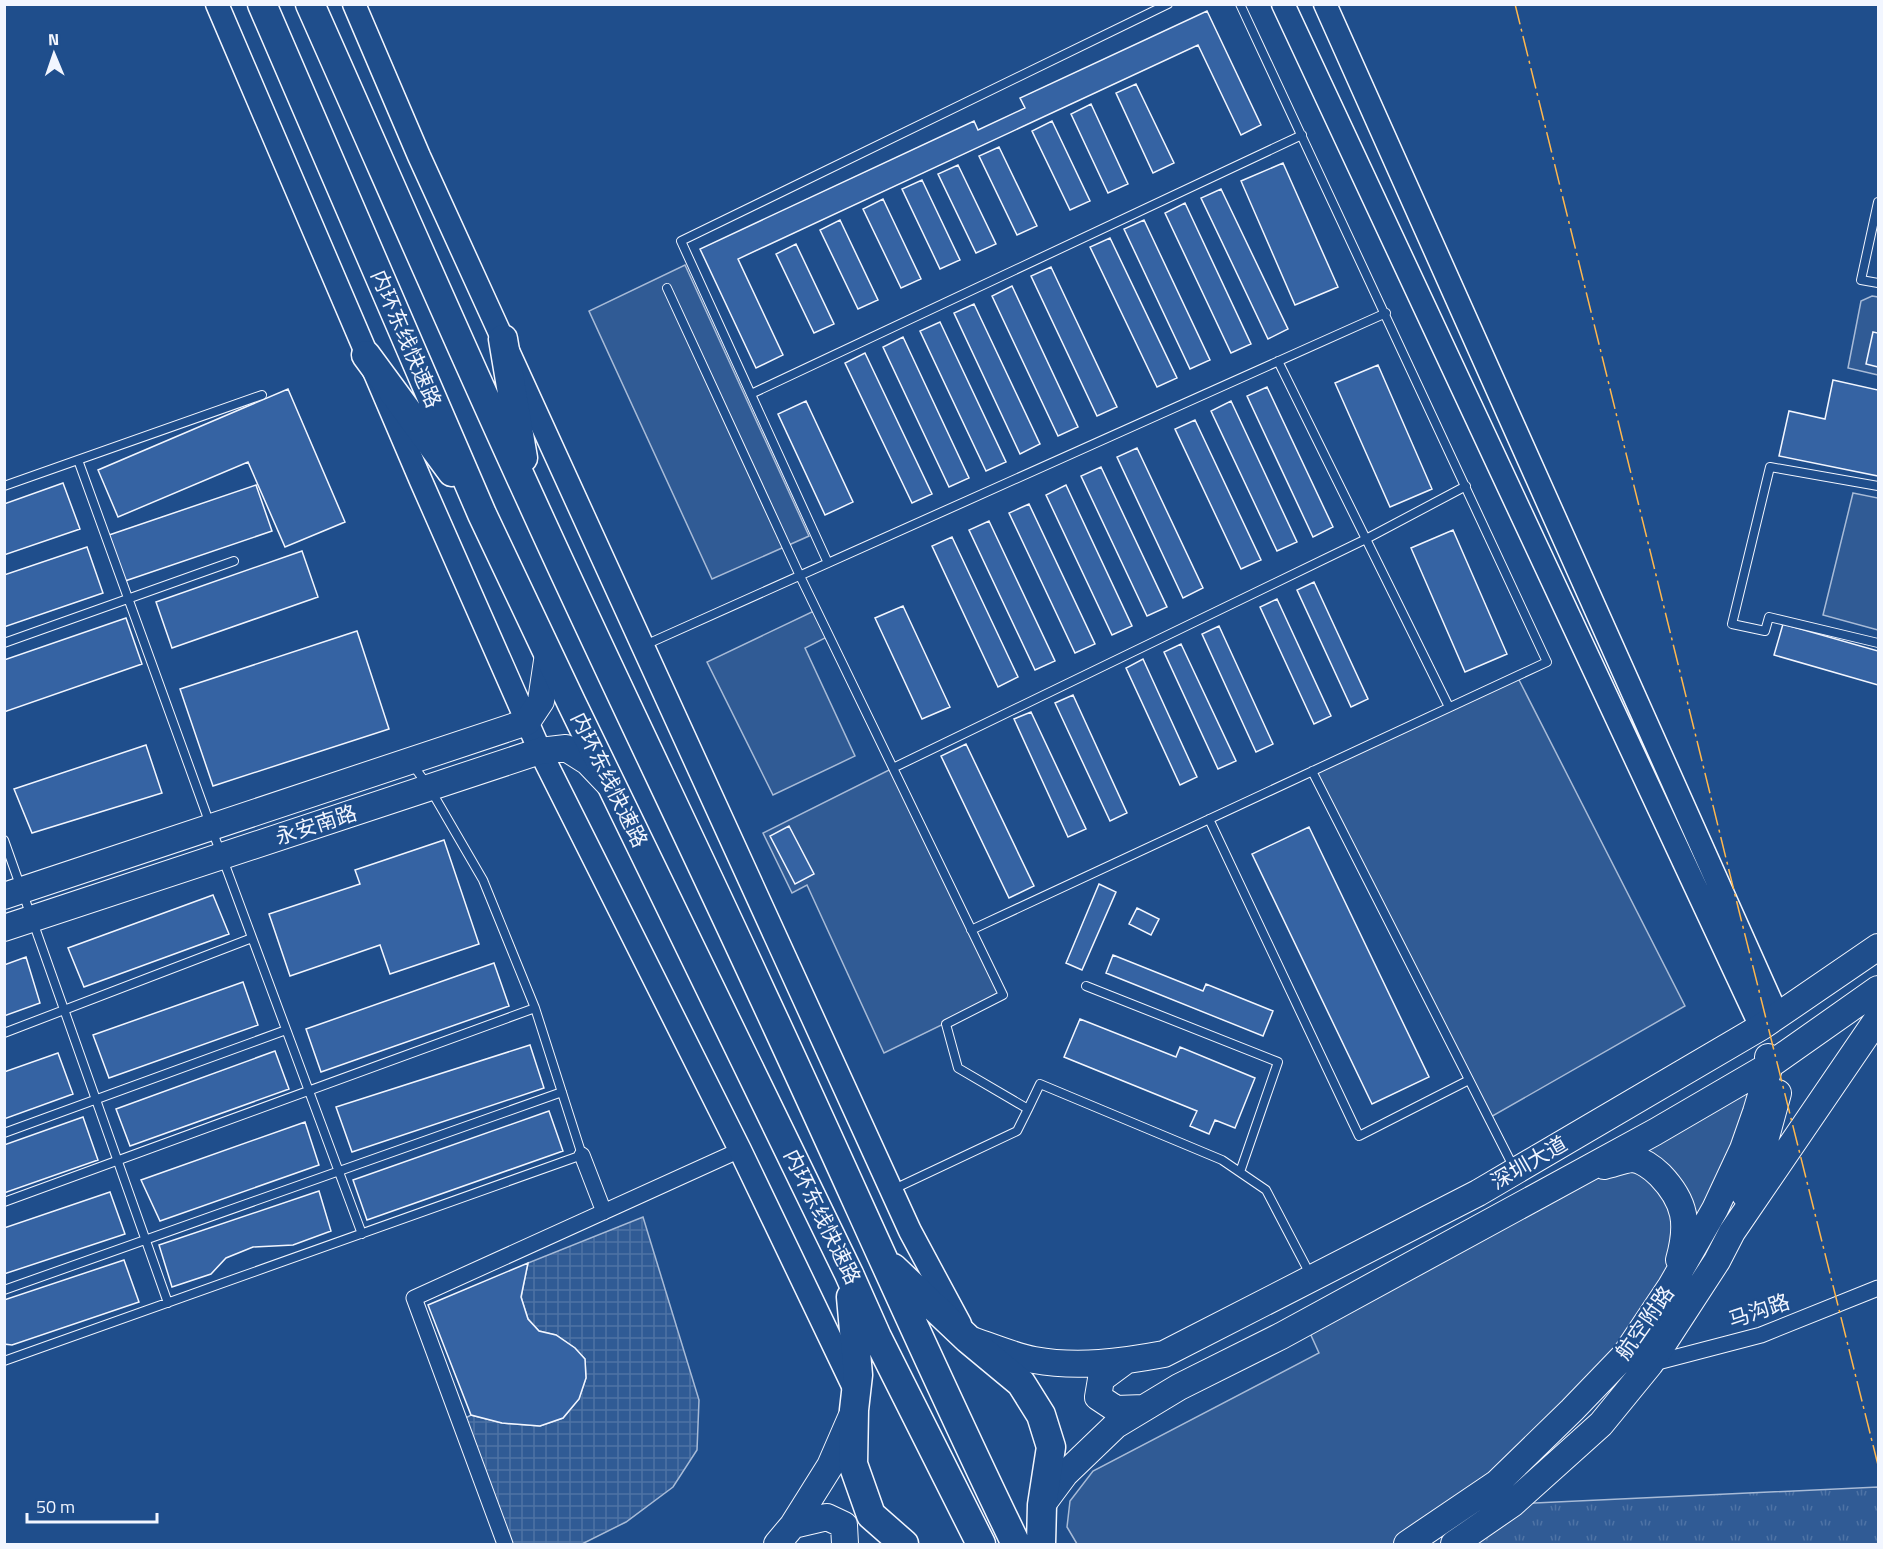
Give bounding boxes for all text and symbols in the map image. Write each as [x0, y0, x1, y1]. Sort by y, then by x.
north arrow [24, 24, 84, 84]
text: N [48, 27, 59, 51]
street label: 内环东线快速路 [363, 265, 450, 413]
street label: 内环东线快速路 [563, 706, 656, 853]
street label: 永安南路 [271, 796, 361, 852]
street label: 深圳大道 [1484, 1127, 1573, 1197]
street label: 内环东线快速路 [776, 1143, 869, 1290]
street label: 航空附路 [1607, 1279, 1681, 1366]
street label: 马沟路 [1724, 1285, 1794, 1335]
scale bar [27, 1486, 158, 1524]
text: 50 m [36, 1493, 75, 1520]

